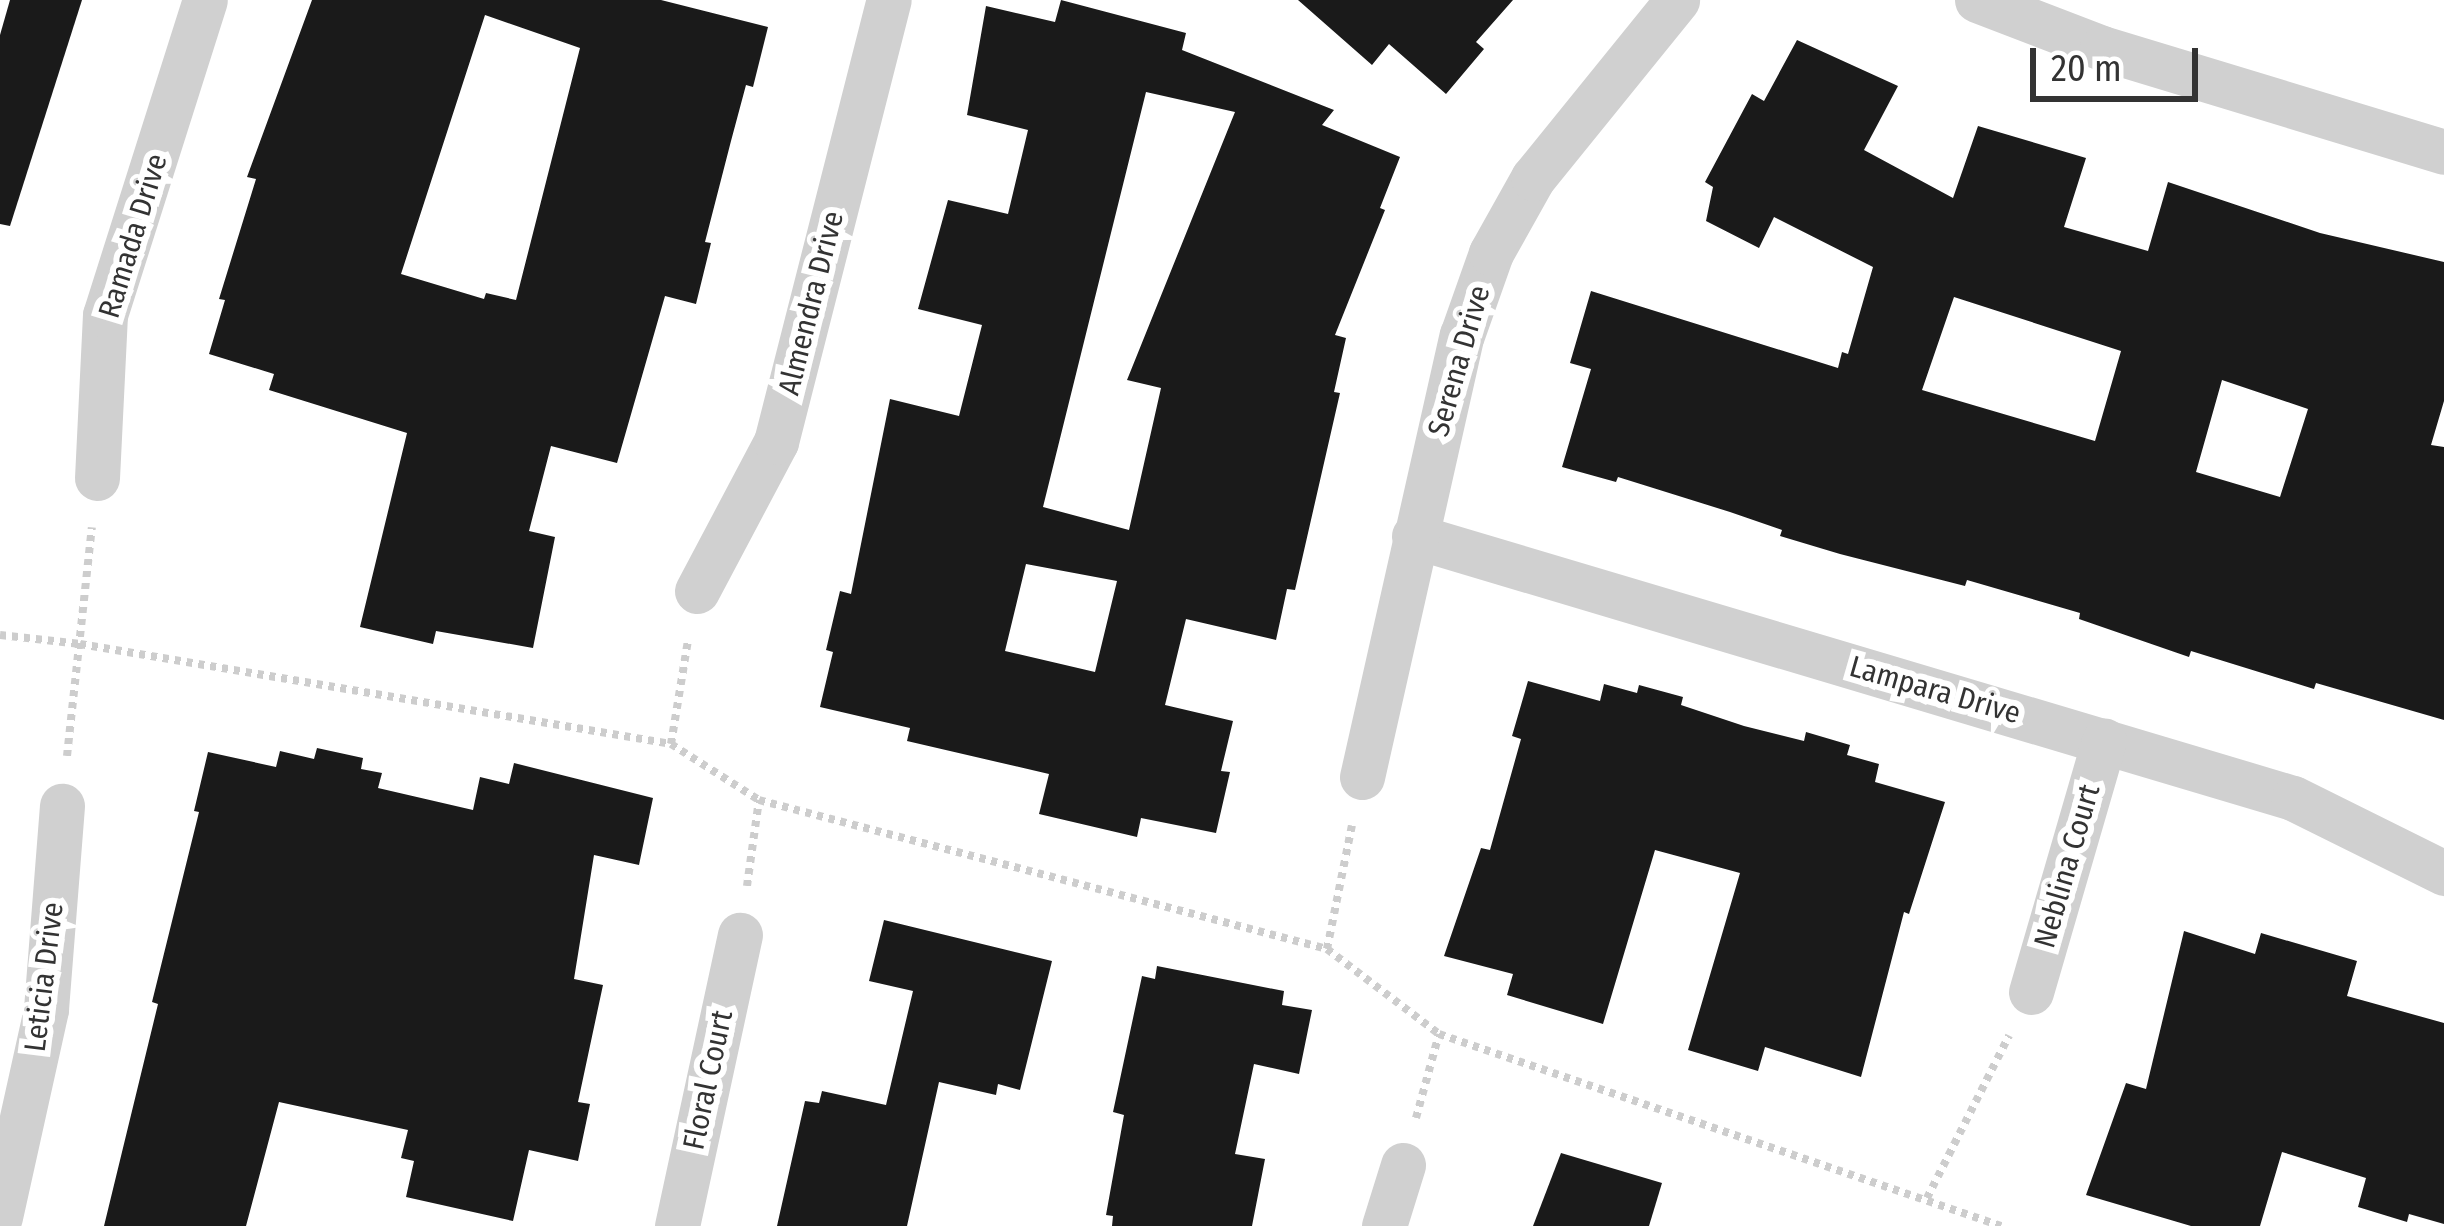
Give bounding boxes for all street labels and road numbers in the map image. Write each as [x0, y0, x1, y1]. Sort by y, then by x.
street label: Ramada Drive [91, 150, 175, 322]
street label: Almendra Drive [771, 207, 851, 399]
street label: Serena Drive [1420, 281, 1498, 441]
street label: Lampara Drive [1845, 648, 2025, 732]
street label: Neblina Court [2026, 780, 2108, 952]
street label: Leticia Drive [17, 900, 71, 1054]
street label: Floral Court [676, 1007, 740, 1153]

